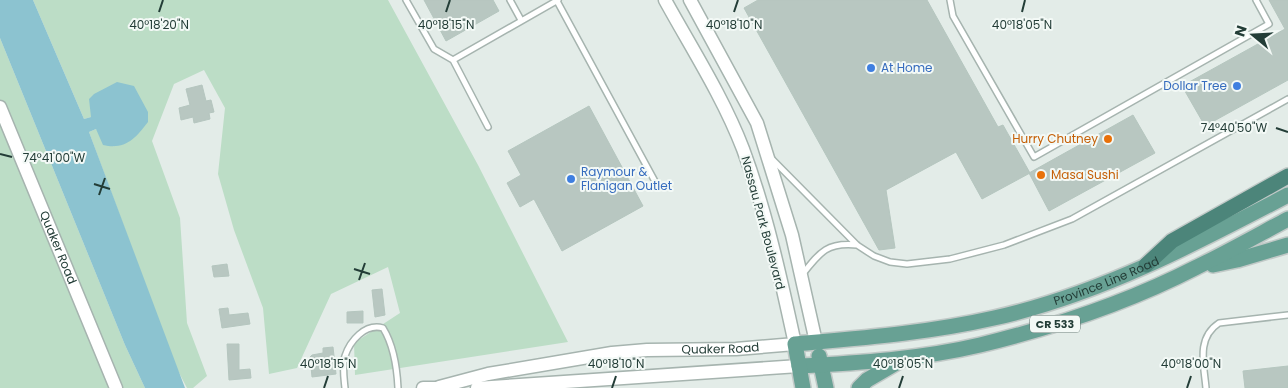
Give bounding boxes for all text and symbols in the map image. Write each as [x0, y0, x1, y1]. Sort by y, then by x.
north arrow [1228, 10, 1278, 60]
text: 40°18'20"N [129, 16, 189, 33]
text: 40°18'15"N [418, 16, 474, 33]
text: 40°18'10"N [706, 16, 762, 33]
text: 40°18'05"N [992, 16, 1052, 33]
text: N [1229, 23, 1252, 39]
place label: At Home [881, 59, 932, 76]
marker: At Home [865, 62, 877, 74]
place label: Dollar Tree [1163, 77, 1227, 94]
marker: Dollar Tree [1231, 80, 1243, 92]
text: 74°40'50"W [1201, 119, 1267, 136]
place label: Hurry Chutney [1012, 130, 1098, 147]
marker: Hurry Chutney [1102, 133, 1114, 145]
text: 74°41'00"W [23, 149, 86, 166]
street label: Nassau Park Boulevard [737, 154, 789, 292]
place label: Raymour & Flanigan Outlet [581, 163, 672, 194]
place label: Masa Sushi [1051, 166, 1119, 183]
marker: Masa Sushi [1035, 169, 1047, 181]
marker: Raymour & Flanigan Outlet [565, 173, 577, 185]
street label: Quaker Road [36, 208, 81, 287]
street label: Province Line Road [1051, 252, 1162, 309]
road number: CR 533 [1030, 316, 1080, 332]
street label: Quaker Road [681, 338, 760, 358]
text: 40°18'15"N [300, 355, 356, 372]
text: 40°18'10"N [588, 355, 644, 372]
text: 40°18'05"N [873, 355, 933, 372]
text: 40°18'00"N [1161, 355, 1221, 372]

